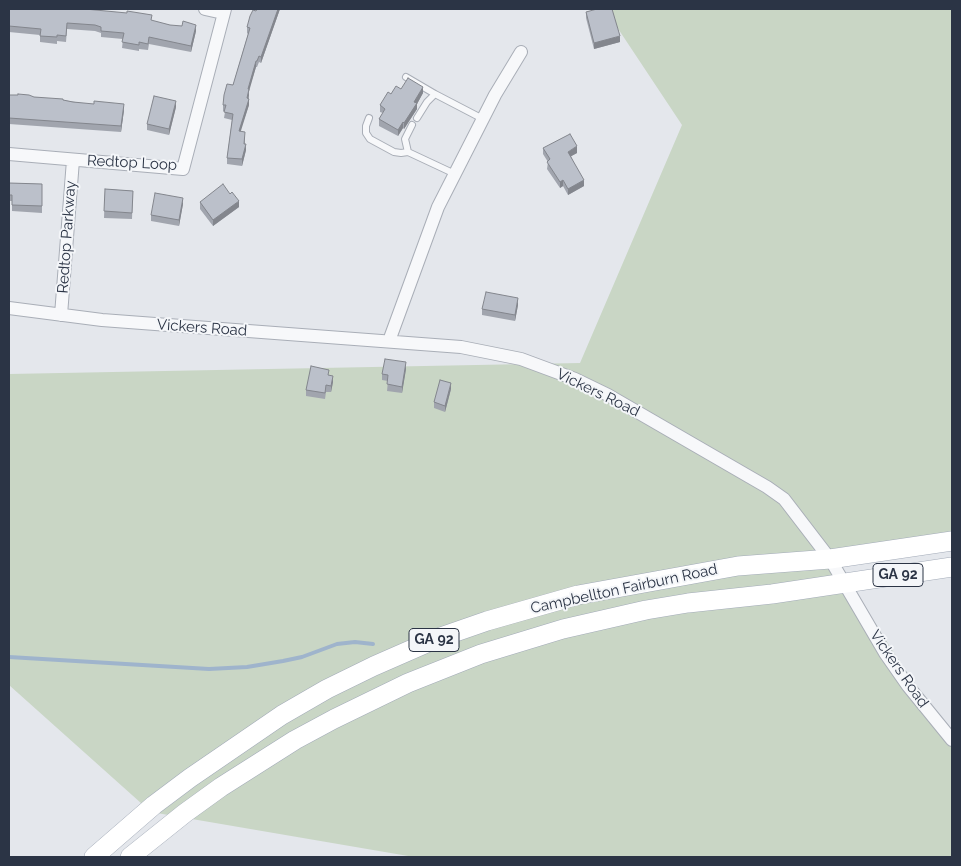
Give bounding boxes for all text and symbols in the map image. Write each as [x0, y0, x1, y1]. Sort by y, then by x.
street label: Redtop Loop [86, 152, 178, 174]
street label: Redtop Parkway [54, 180, 80, 294]
street label: Vickers Road [156, 316, 248, 340]
street label: Vickers Road [553, 365, 643, 421]
street label: Campbellton Fairburn Road [529, 560, 719, 618]
road number: GA 92 [873, 564, 923, 586]
street label: Vickers Road [866, 627, 932, 711]
road number: GA 92 [409, 628, 459, 652]

